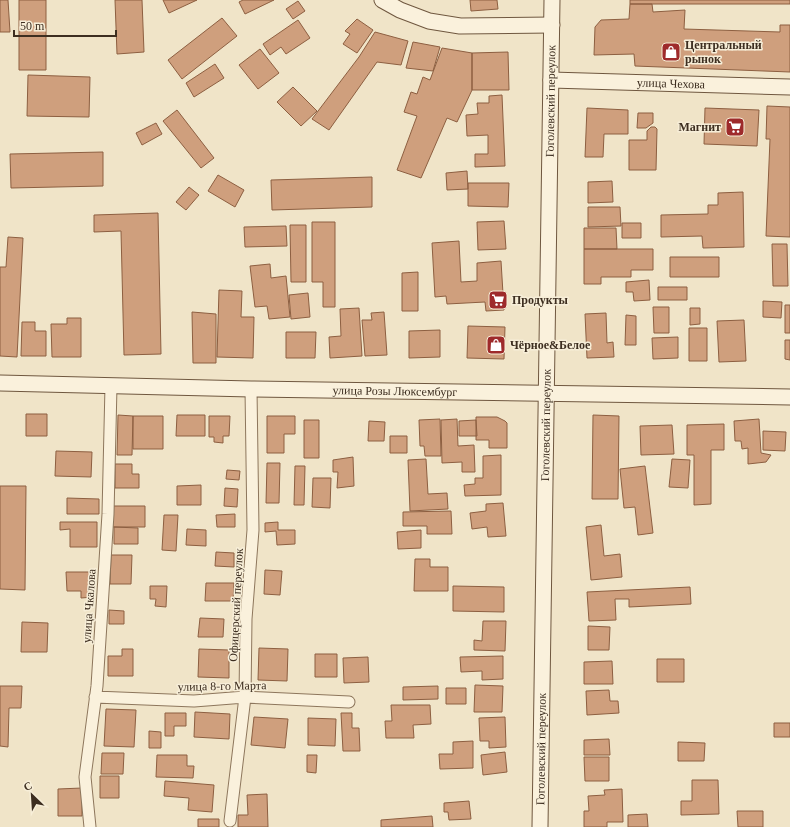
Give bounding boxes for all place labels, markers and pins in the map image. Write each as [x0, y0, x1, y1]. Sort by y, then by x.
place label: Центральный рынок [685, 38, 762, 66]
shop icon: Центральный рынок [660, 41, 682, 63]
supermarket icon: Магнит [724, 116, 746, 138]
place label: Магнит [679, 120, 721, 134]
supermarket icon: Продукты [487, 289, 509, 311]
place label: Продукты [512, 293, 569, 307]
shop icon: Чёрное&Белое [485, 334, 507, 356]
place label: Чёрное&Белое [510, 338, 591, 352]

